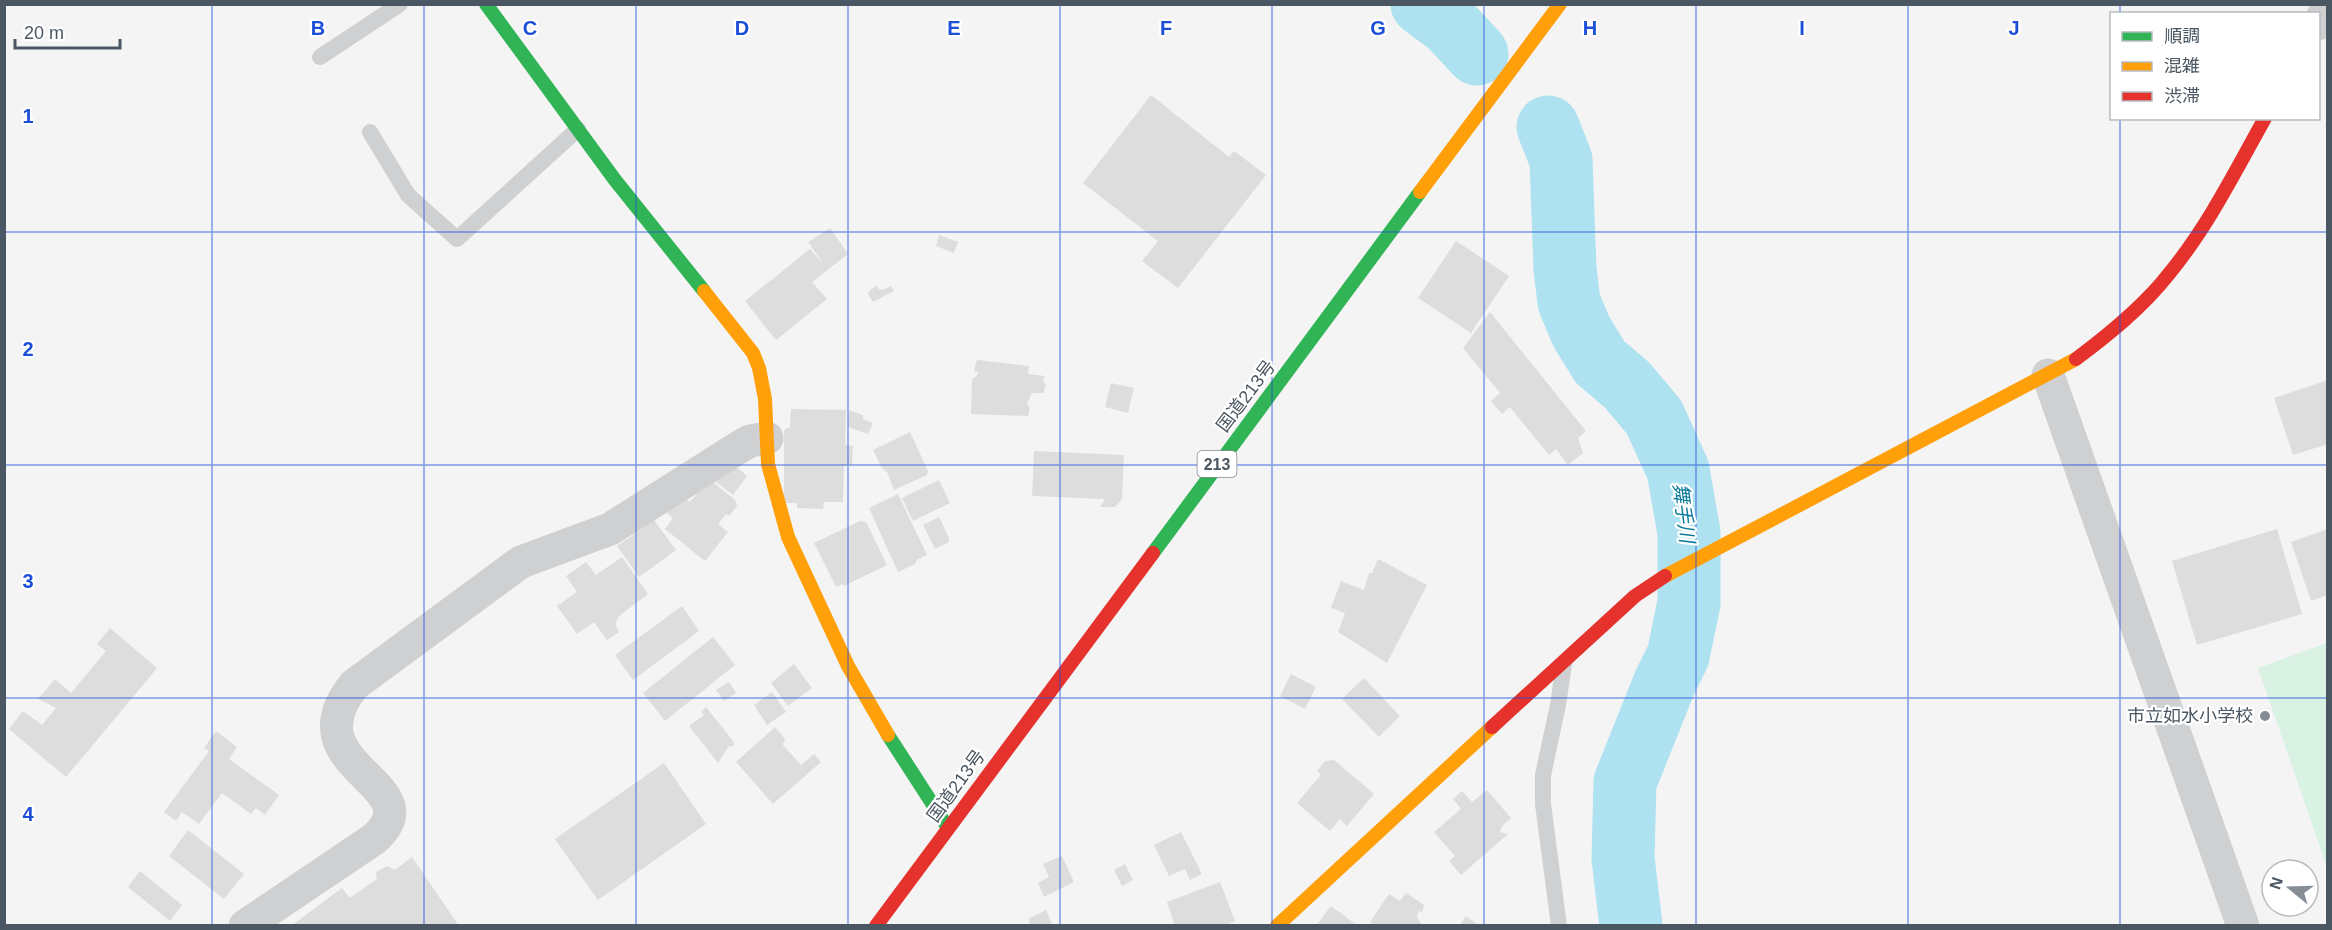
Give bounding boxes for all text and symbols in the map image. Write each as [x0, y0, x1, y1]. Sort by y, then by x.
scale bar [15, 12, 120, 50]
legend [2110, 12, 2320, 120]
text: B [311, 17, 325, 39]
text: C [523, 17, 537, 39]
text: D [735, 17, 749, 39]
text: E [947, 17, 961, 39]
text: F [1160, 17, 1172, 39]
text: G [1370, 17, 1386, 39]
text: H [1583, 17, 1597, 39]
text: I [1799, 17, 1805, 39]
text: J [2008, 17, 2020, 39]
text: 20 m [24, 23, 64, 43]
text: 順調 [2164, 26, 2200, 46]
text: 混雑 [2164, 56, 2200, 76]
text: 渋滞 [2164, 86, 2200, 106]
text: 1 [22, 105, 34, 127]
text: 2 [22, 338, 34, 360]
street label: 国道213号 [1213, 356, 1279, 436]
road number: 213 [1198, 451, 1236, 477]
water label: 舞手川 [1669, 482, 1699, 546]
text: 3 [22, 570, 34, 592]
place label: 市立如水小学校 [2127, 706, 2253, 726]
marker: 市立如水小学校 [2258, 709, 2272, 723]
street label: 国道213号 [923, 746, 989, 826]
text: 4 [22, 803, 34, 825]
north arrow [2260, 858, 2320, 918]
text: N [2266, 875, 2286, 892]

